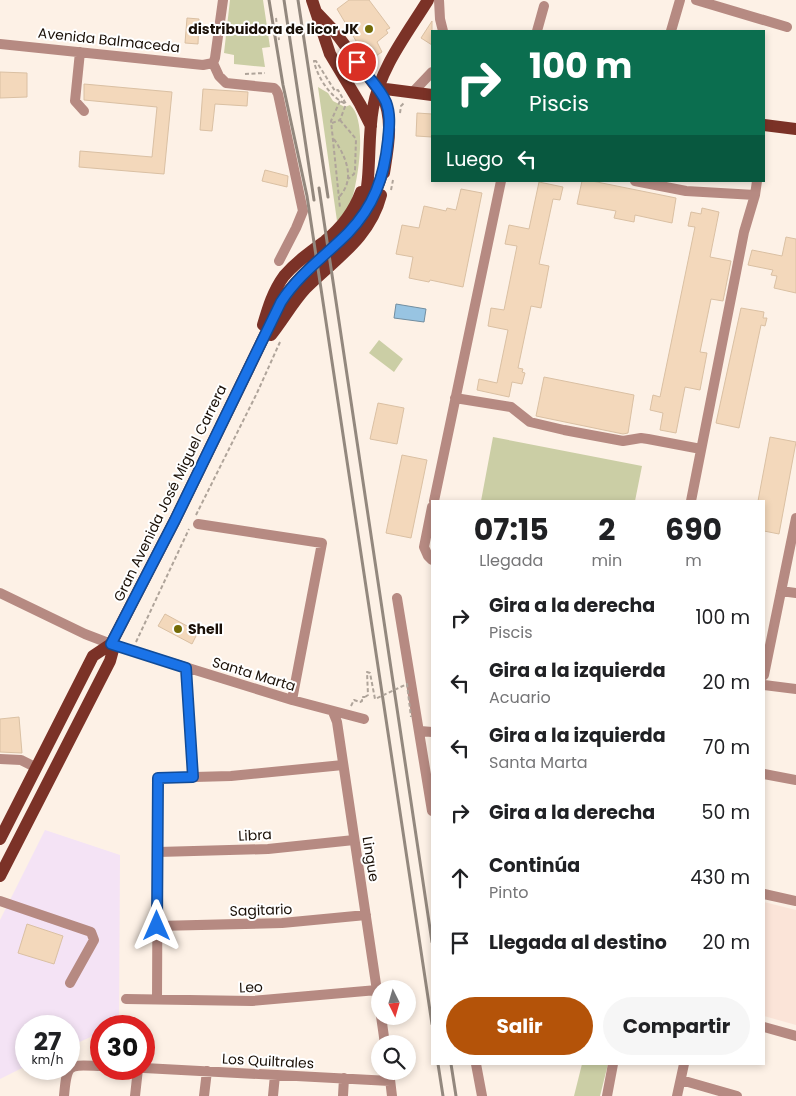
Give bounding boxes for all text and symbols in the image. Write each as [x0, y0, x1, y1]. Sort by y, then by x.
place label: distribuidora de licor JK [188, 19, 359, 39]
street label: Avenida Balmaceda [37, 23, 181, 57]
marker: distribuidora de licor JK [363, 23, 375, 35]
pin [336, 41, 378, 83]
text: 100 m [529, 41, 632, 90]
icon: arrive [343, 48, 371, 76]
icon: right [446, 50, 511, 115]
text: Piscis [529, 88, 589, 119]
icon: left [513, 145, 541, 173]
text: Luego [446, 146, 503, 173]
street label: Gran Avenida José Miguel Carrera [109, 381, 231, 605]
text: 07:15 [474, 508, 549, 551]
text: 2 [598, 508, 615, 551]
text: 690 [665, 508, 722, 551]
text: Llegada [479, 549, 543, 572]
text: min [592, 549, 622, 572]
text: m [685, 549, 702, 572]
text: Gira a la derecha [489, 592, 655, 619]
icon: right [446, 604, 474, 632]
text: 100 m [695, 604, 750, 631]
place label: Shell [188, 619, 223, 639]
text: Piscis [489, 621, 533, 644]
marker: Shell [172, 623, 184, 635]
street label: Santa Marta [210, 652, 298, 696]
text: Gira a la izquierda [489, 657, 666, 684]
icon: left [446, 669, 474, 697]
text: 20 m [702, 669, 750, 696]
text: Acuario [489, 686, 551, 709]
text: Gira a la izquierda [489, 722, 666, 749]
icon: left [446, 734, 474, 762]
text: 70 m [703, 734, 750, 761]
text: Santa Marta [489, 751, 588, 774]
icon: right [446, 799, 474, 827]
text: Gira a la derecha [489, 799, 655, 826]
text: 50 m [701, 799, 750, 826]
street label: Libra [238, 824, 272, 846]
street label: Lingue [358, 835, 384, 883]
text: Continúa [489, 852, 580, 879]
icon: ahead [446, 864, 474, 892]
text: 430 m [690, 864, 750, 891]
text: Pinto [489, 881, 529, 904]
position arrow [130, 899, 182, 951]
street label: Sagitario [229, 899, 293, 921]
icon: arrive [446, 929, 474, 957]
text: Llegada al destino [489, 929, 667, 956]
text: 20 m [702, 929, 750, 956]
street label: Leo [239, 977, 263, 997]
north arrow [371, 980, 416, 1025]
map controls [371, 980, 416, 1080]
button: Salir [446, 997, 593, 1055]
button: Compartir [603, 997, 750, 1055]
speed limit sign: 30 [90, 1015, 155, 1080]
text: 27 [34, 1024, 61, 1059]
button: search [371, 1035, 416, 1080]
street label: Los Quiltrales [221, 1049, 315, 1073]
text: km/h [32, 1051, 63, 1068]

